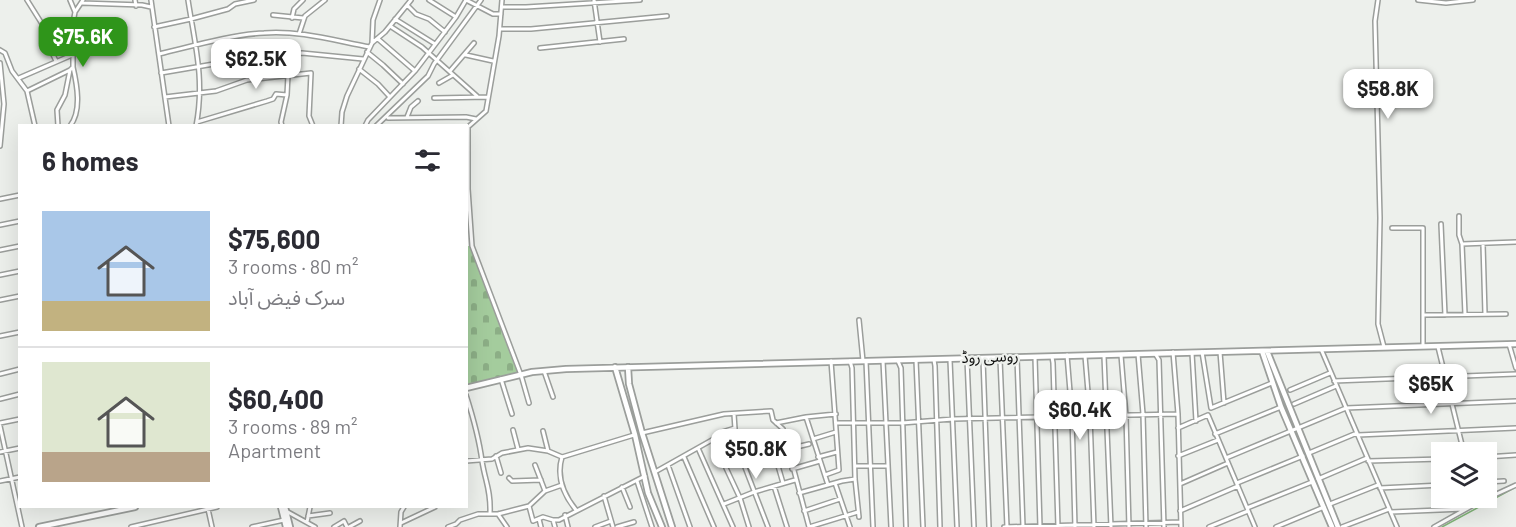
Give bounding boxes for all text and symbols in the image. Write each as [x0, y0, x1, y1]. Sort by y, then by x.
pin: $75.6K [34, 17, 132, 68]
text: $75.6K [53, 24, 113, 48]
pin: $62.5K [207, 39, 305, 90]
text: $62.5K [225, 46, 287, 70]
pin: $58.8K [1339, 69, 1437, 120]
text: $58.8K [1357, 76, 1419, 100]
icon: filters [411, 144, 444, 177]
text: 6 homes [42, 145, 139, 176]
text: $75,600 [228, 223, 320, 254]
icon: home [90, 235, 162, 307]
text: 3 rooms · 80 m² [228, 254, 358, 278]
text: سرک فيض آباد [228, 285, 345, 309]
street label: روسی روڈ [961, 346, 1019, 367]
pin: $65K [1395, 364, 1467, 415]
text: $65K [1408, 371, 1454, 395]
text: $60,400 [228, 383, 324, 414]
icon: home [90, 386, 162, 458]
pin: $60.4K [1031, 390, 1129, 441]
text: $60.4K [1048, 397, 1112, 421]
text: 3 rooms · 89 m² [228, 414, 358, 438]
pin: $50.8K [707, 429, 805, 480]
text: $50.8K [725, 436, 787, 460]
text: Apartment [228, 438, 321, 462]
map controls [1431, 442, 1497, 508]
button: layers [1431, 442, 1497, 508]

